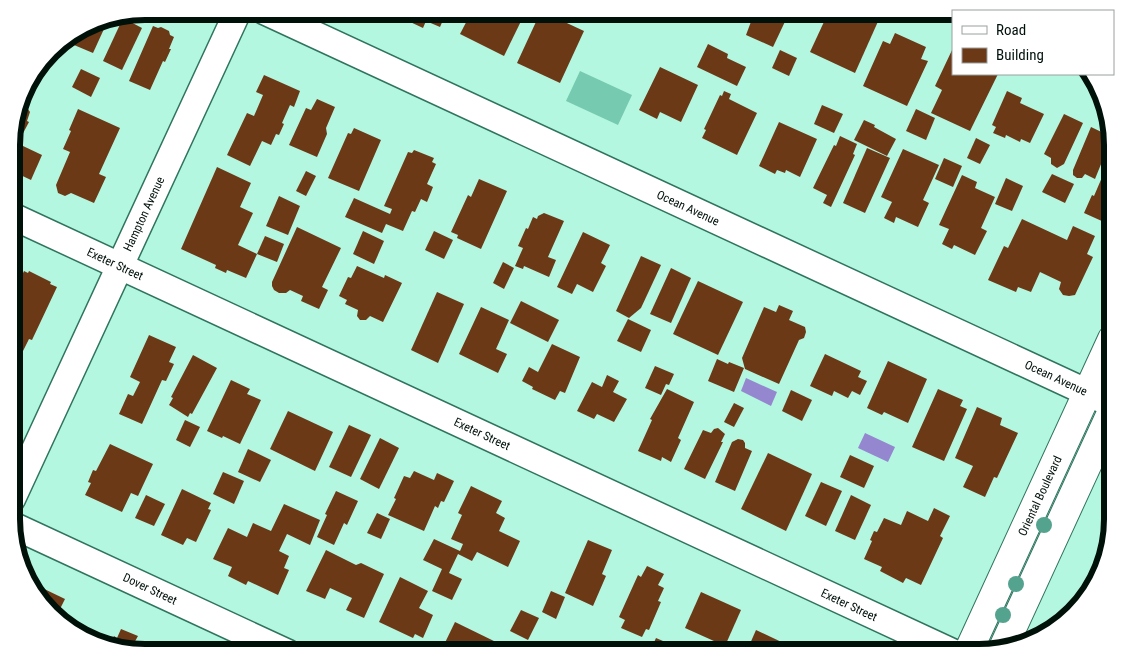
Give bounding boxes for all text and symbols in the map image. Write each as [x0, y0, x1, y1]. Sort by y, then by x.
legend [952, 10, 1114, 75]
text: Road [996, 21, 1026, 39]
text: Building [996, 46, 1044, 64]
street label: Hampton Avenue [121, 174, 168, 254]
street label: Ocean Avenue [655, 187, 722, 229]
street label: Exeter Street [85, 245, 146, 283]
street label: Ocean Avenue [1023, 357, 1090, 399]
street label: Exeter Street [452, 415, 513, 453]
street label: Oriental Boulevard [1015, 454, 1065, 538]
street label: Dover Street [121, 570, 180, 608]
street label: Exeter Street [819, 586, 880, 624]

